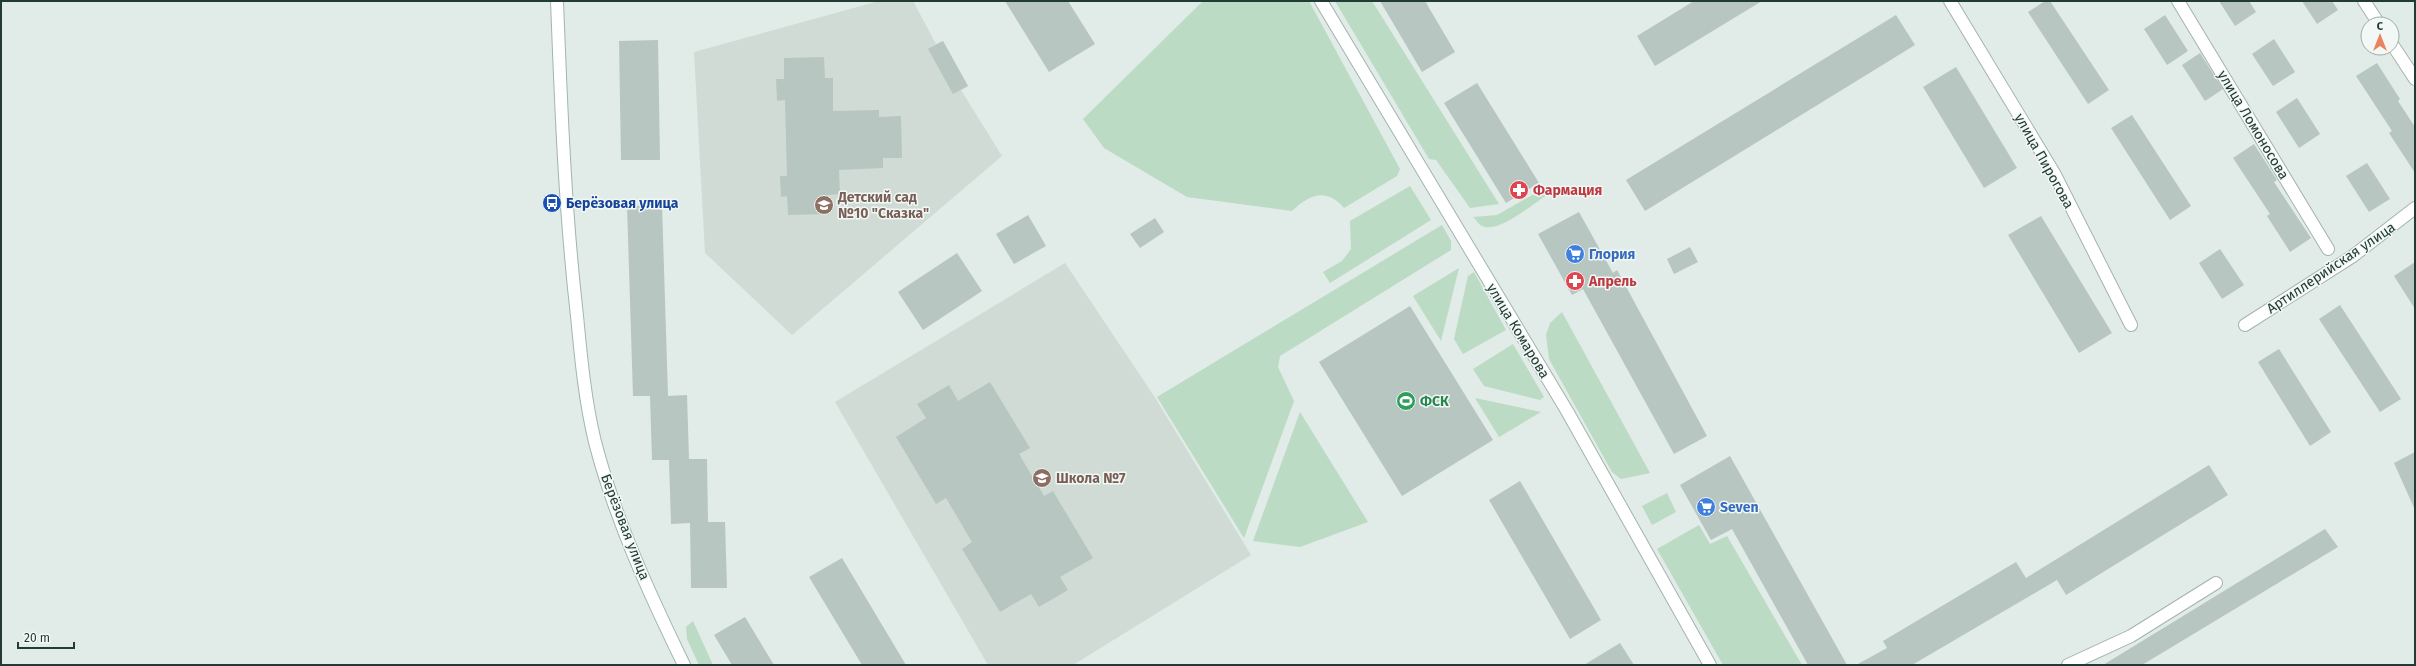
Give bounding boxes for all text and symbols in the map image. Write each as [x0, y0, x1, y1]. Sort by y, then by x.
north arrow [2360, 16, 2400, 56]
text: С [2377, 20, 2384, 33]
street label: улица Ломоносова [2214, 67, 2292, 183]
street label: улица Пирогова [2011, 110, 2077, 212]
pharmacy icon: Фармация [1508, 179, 1530, 201]
place label: Фармация [1533, 182, 1602, 199]
place label: Детский сад №10 "Сказка" [837, 189, 929, 222]
bus stop icon: Берёзовая улица [541, 192, 563, 214]
school or university icon: Детский сад №10 "Сказка" [813, 194, 835, 216]
place label: Берёзовая улица [566, 195, 679, 212]
street label: Артиллерийская улица [2263, 219, 2399, 317]
supermarket icon: Глория [1564, 243, 1586, 265]
place label: Глория [1589, 246, 1635, 263]
pharmacy icon: Апрель [1564, 270, 1586, 292]
place label: Апрель [1588, 273, 1637, 290]
street label: улица Комарова [1483, 280, 1553, 382]
sports icon: ФСК [1395, 390, 1417, 412]
place label: ФСК [1420, 393, 1449, 410]
school or university icon: Школа №7 [1031, 467, 1053, 489]
place label: Школа №7 [1056, 470, 1126, 487]
street label: Берёзовая улица [597, 472, 653, 582]
supermarket icon: Seven [1695, 496, 1717, 518]
place label: Seven [1720, 499, 1759, 516]
scale bar [18, 624, 74, 650]
text: 20 m [24, 631, 50, 645]

